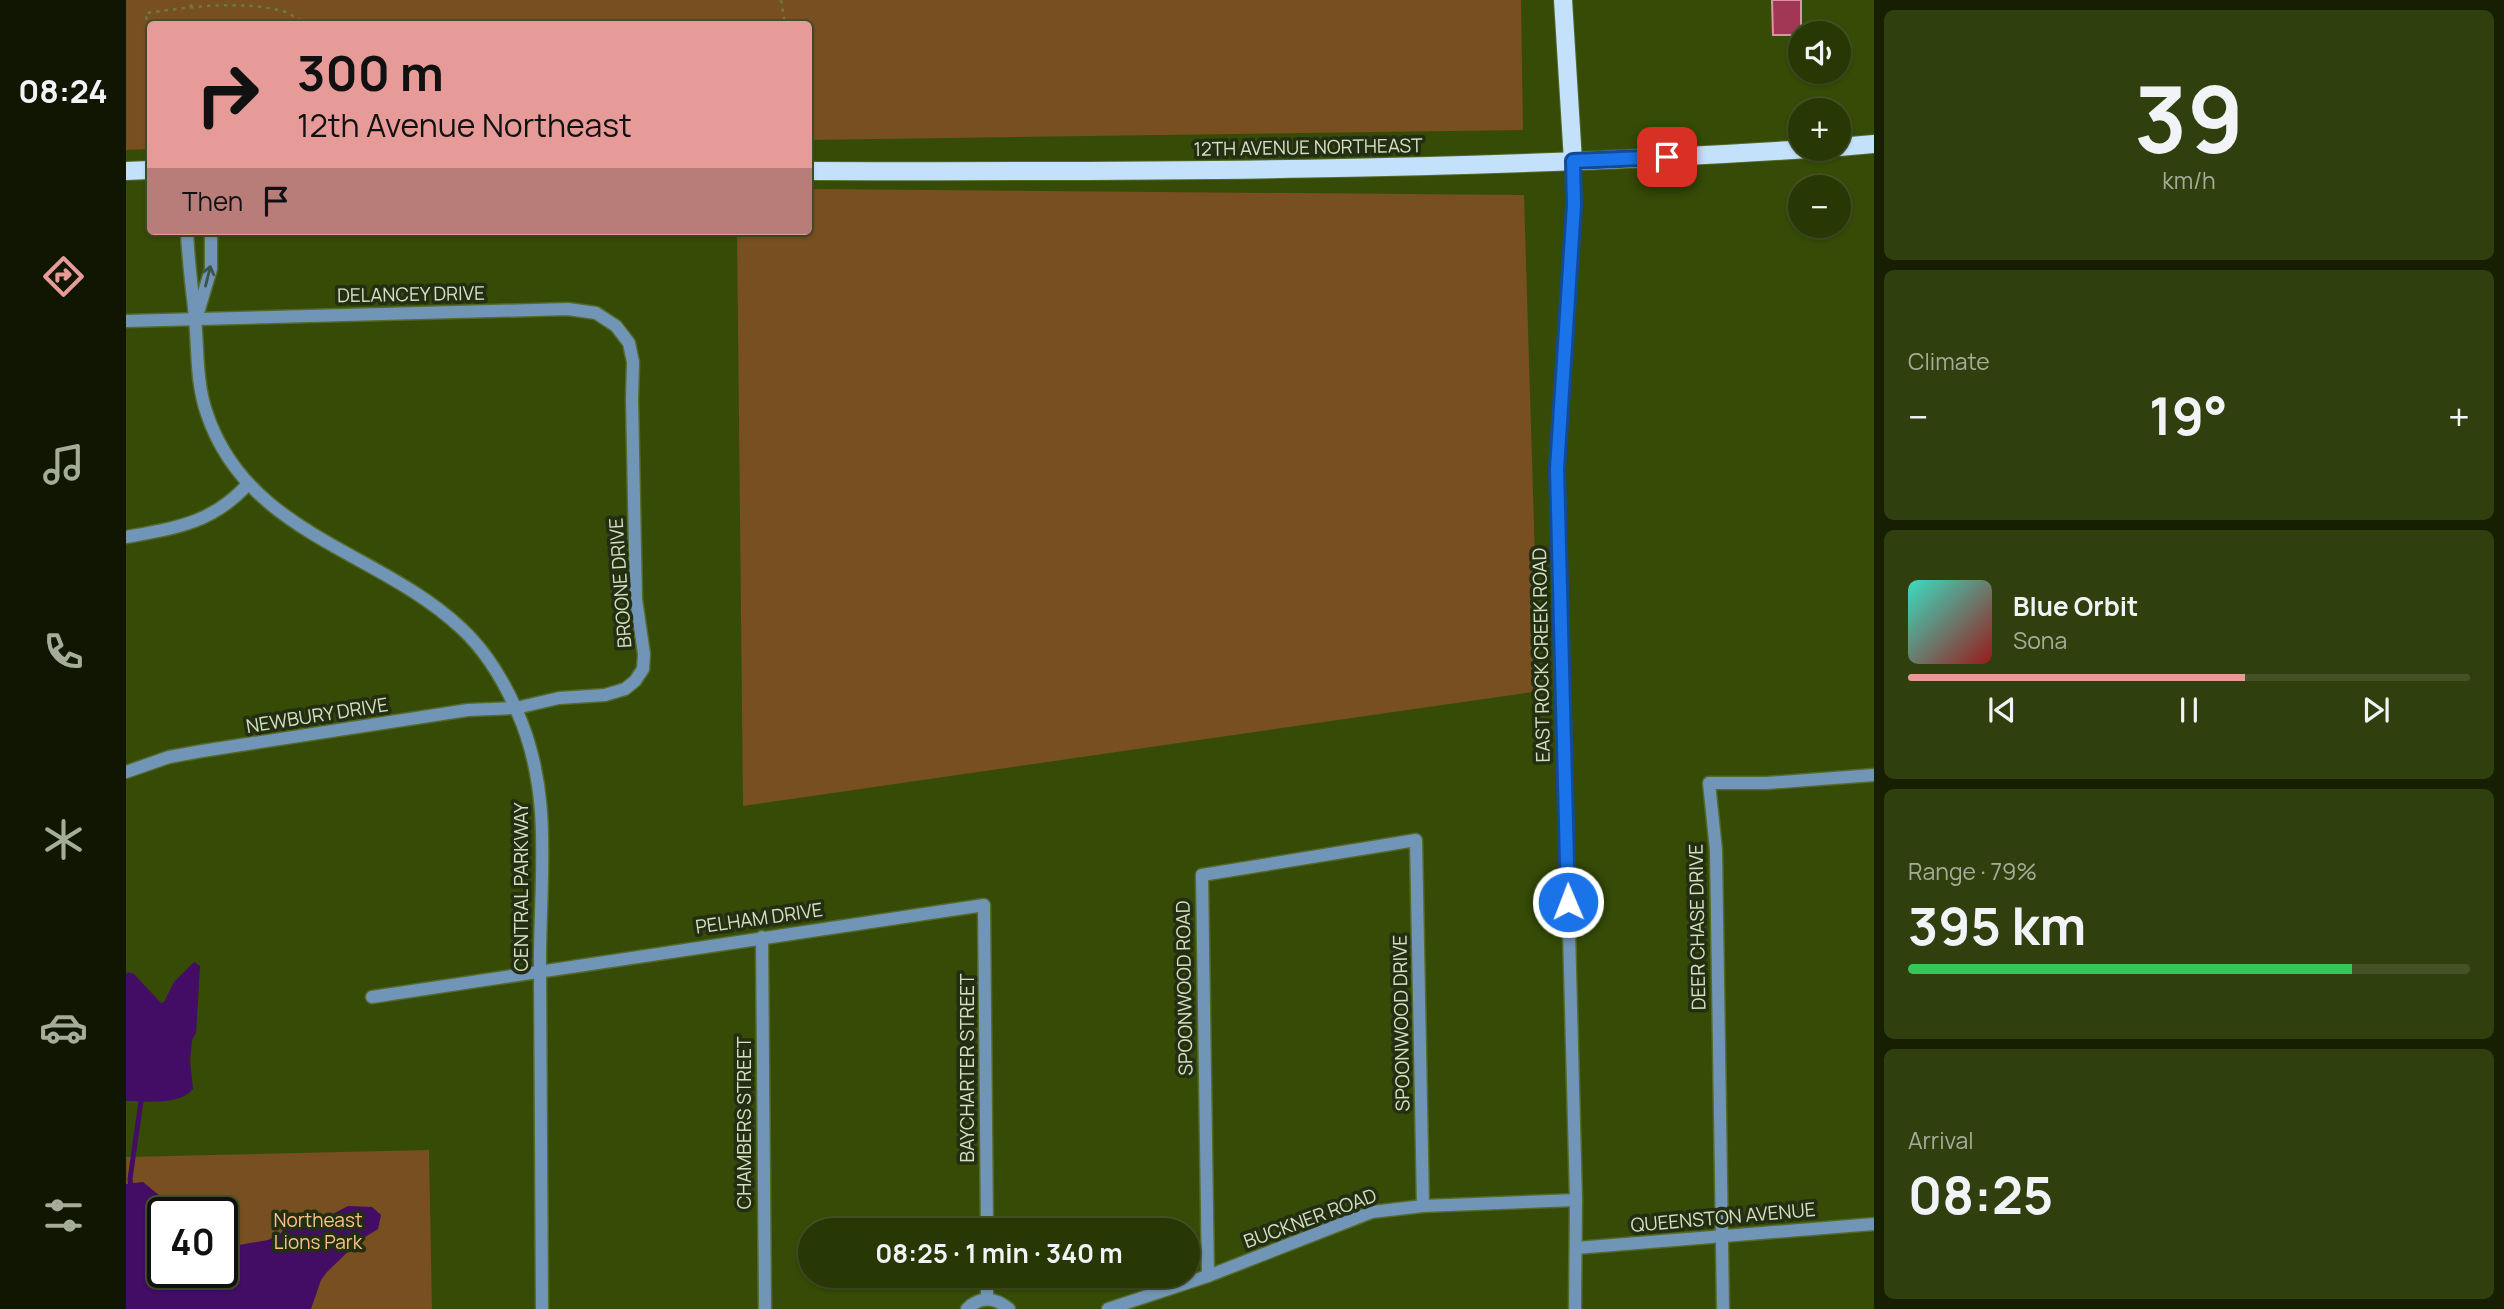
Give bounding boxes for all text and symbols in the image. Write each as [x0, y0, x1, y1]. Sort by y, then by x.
map controls [1788, 21, 1851, 238]
button: sound [1788, 21, 1851, 84]
text: 300 m [297, 39, 444, 106]
icon: right [182, 49, 273, 140]
text: 39 [2134, 56, 2244, 180]
text: 08:24 [18, 69, 108, 113]
button: + [1788, 98, 1851, 161]
text: 12th Avenue Northeast [297, 103, 632, 147]
pin [1637, 127, 1697, 187]
street label: 12TH AVENUE NORTHEAST [1193, 132, 1423, 162]
icon: arrive [1648, 138, 1686, 176]
text: km/h [2162, 164, 2216, 196]
button: − [1788, 175, 1851, 238]
icon: arrive [257, 182, 295, 220]
text: Then [182, 183, 243, 219]
icon: directions [39, 252, 88, 301]
one-way arrow [202, 265, 215, 288]
street label: DELANCEY DRIVE [337, 280, 485, 308]
text: Climate [1908, 345, 1990, 377]
text: 19° [2149, 380, 2228, 451]
text: − [1908, 390, 1929, 442]
text: + [2448, 390, 2470, 442]
icon: music [39, 440, 88, 489]
street label: BROONE DRIVE [602, 517, 638, 649]
street label: EAST ROCK CREEK ROAD [1526, 547, 1556, 763]
text: Blue Orbit [2013, 588, 2138, 624]
text: Sona [2013, 624, 2067, 656]
icon: phone [39, 627, 88, 676]
street label: NEWBURY DRIVE [244, 691, 390, 739]
icon: previous [1983, 691, 2021, 729]
icon: pause [2170, 691, 2208, 729]
icon: next [2357, 691, 2395, 729]
street label: CENTRAL PARKWAY [508, 802, 534, 972]
icon: climate [39, 815, 88, 864]
street label: DEER CHASE DRIVE [1683, 844, 1711, 1010]
text: Range · 79% [1908, 855, 2037, 887]
position arrow [1531, 865, 1605, 939]
text: 395 km [1908, 890, 2086, 961]
street label: PELHAM DRIVE [694, 896, 824, 940]
street label: SPOONWOOD ROAD [1169, 900, 1199, 1076]
street label: SPOONWOOD DRIVE [1386, 934, 1416, 1112]
street label: BAYCHARTER STREET [954, 973, 980, 1162]
icon: car [39, 1003, 88, 1052]
street label: CHAMBERS STREET [731, 1036, 757, 1209]
text: Arrival [1908, 1124, 1974, 1156]
text: 08:25 [1908, 1159, 2053, 1230]
street label: BUCKNER ROAD [1240, 1182, 1380, 1254]
icon: filters [39, 1191, 88, 1240]
street label: QUEENSTON AVENUE [1629, 1196, 1817, 1238]
speed limit sign: 40 [147, 1197, 238, 1288]
park label: Northeast Lions Park [273, 1207, 363, 1255]
text: 08:25 · 1 min · 340 m [875, 1235, 1123, 1271]

